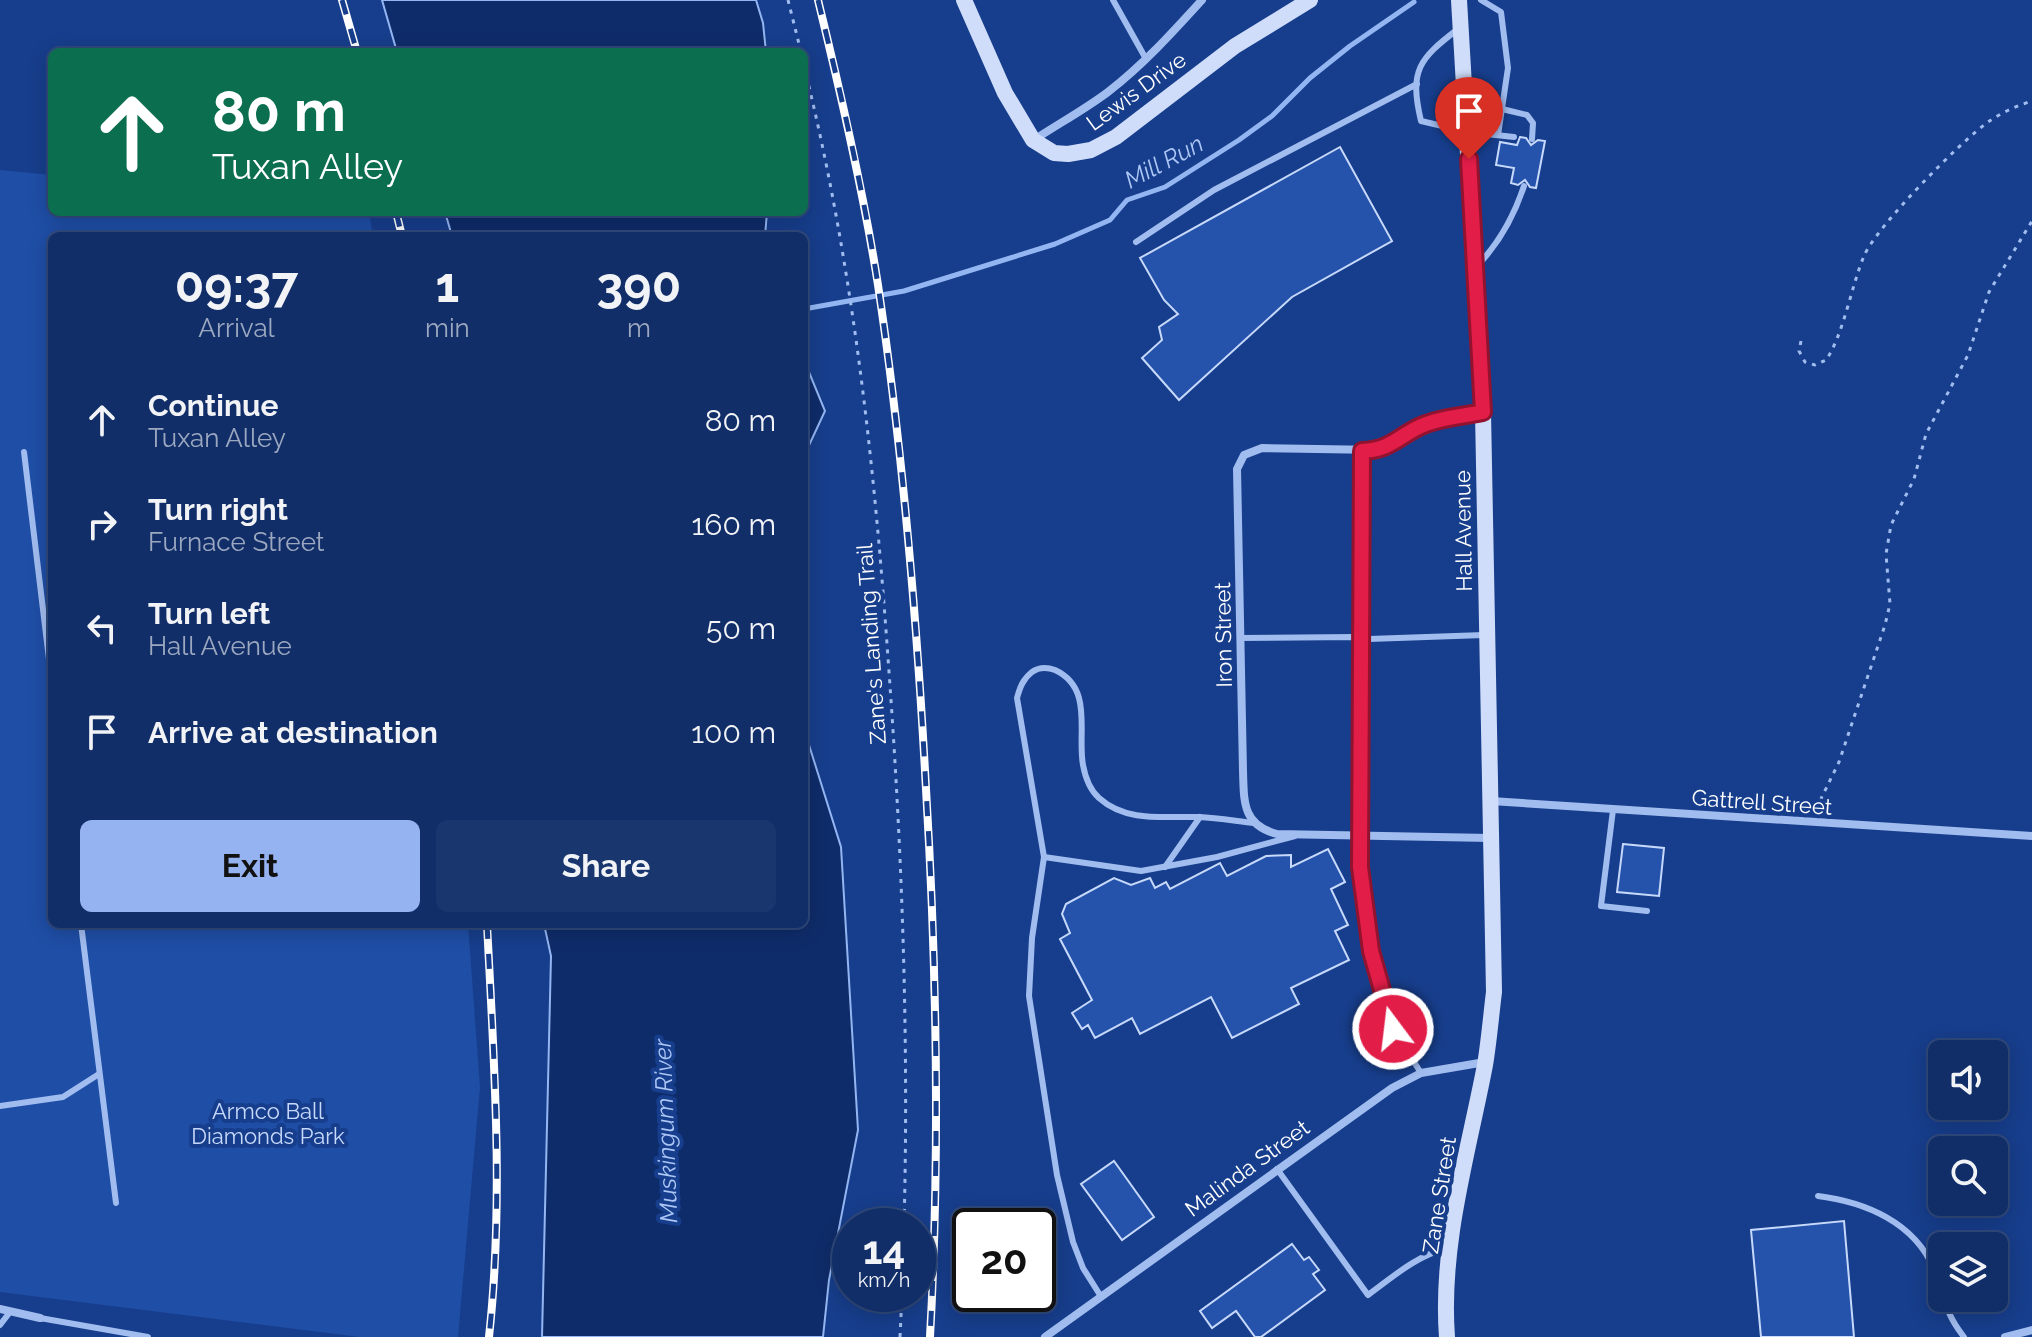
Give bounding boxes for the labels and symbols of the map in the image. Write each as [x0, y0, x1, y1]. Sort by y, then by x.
street label: Lewis Drive [1081, 46, 1191, 136]
pin [1435, 77, 1503, 159]
water label: Mill Run [1119, 129, 1208, 194]
street label: Hall Avenue [1449, 470, 1477, 592]
street label: Zane's Landing Trail [851, 543, 891, 745]
street label: Iron Street [1209, 581, 1237, 688]
street label: Gattrell Street [1691, 784, 1834, 820]
position arrow [1351, 987, 1435, 1071]
water label: Muskingum River [648, 1038, 683, 1223]
park label: Armco Ball Diamonds Park [191, 1098, 345, 1149]
street label: Malinda Street [1180, 1114, 1315, 1222]
street label: Zane Street [1417, 1134, 1461, 1255]
speed limit sign: 20 [952, 1208, 1056, 1312]

